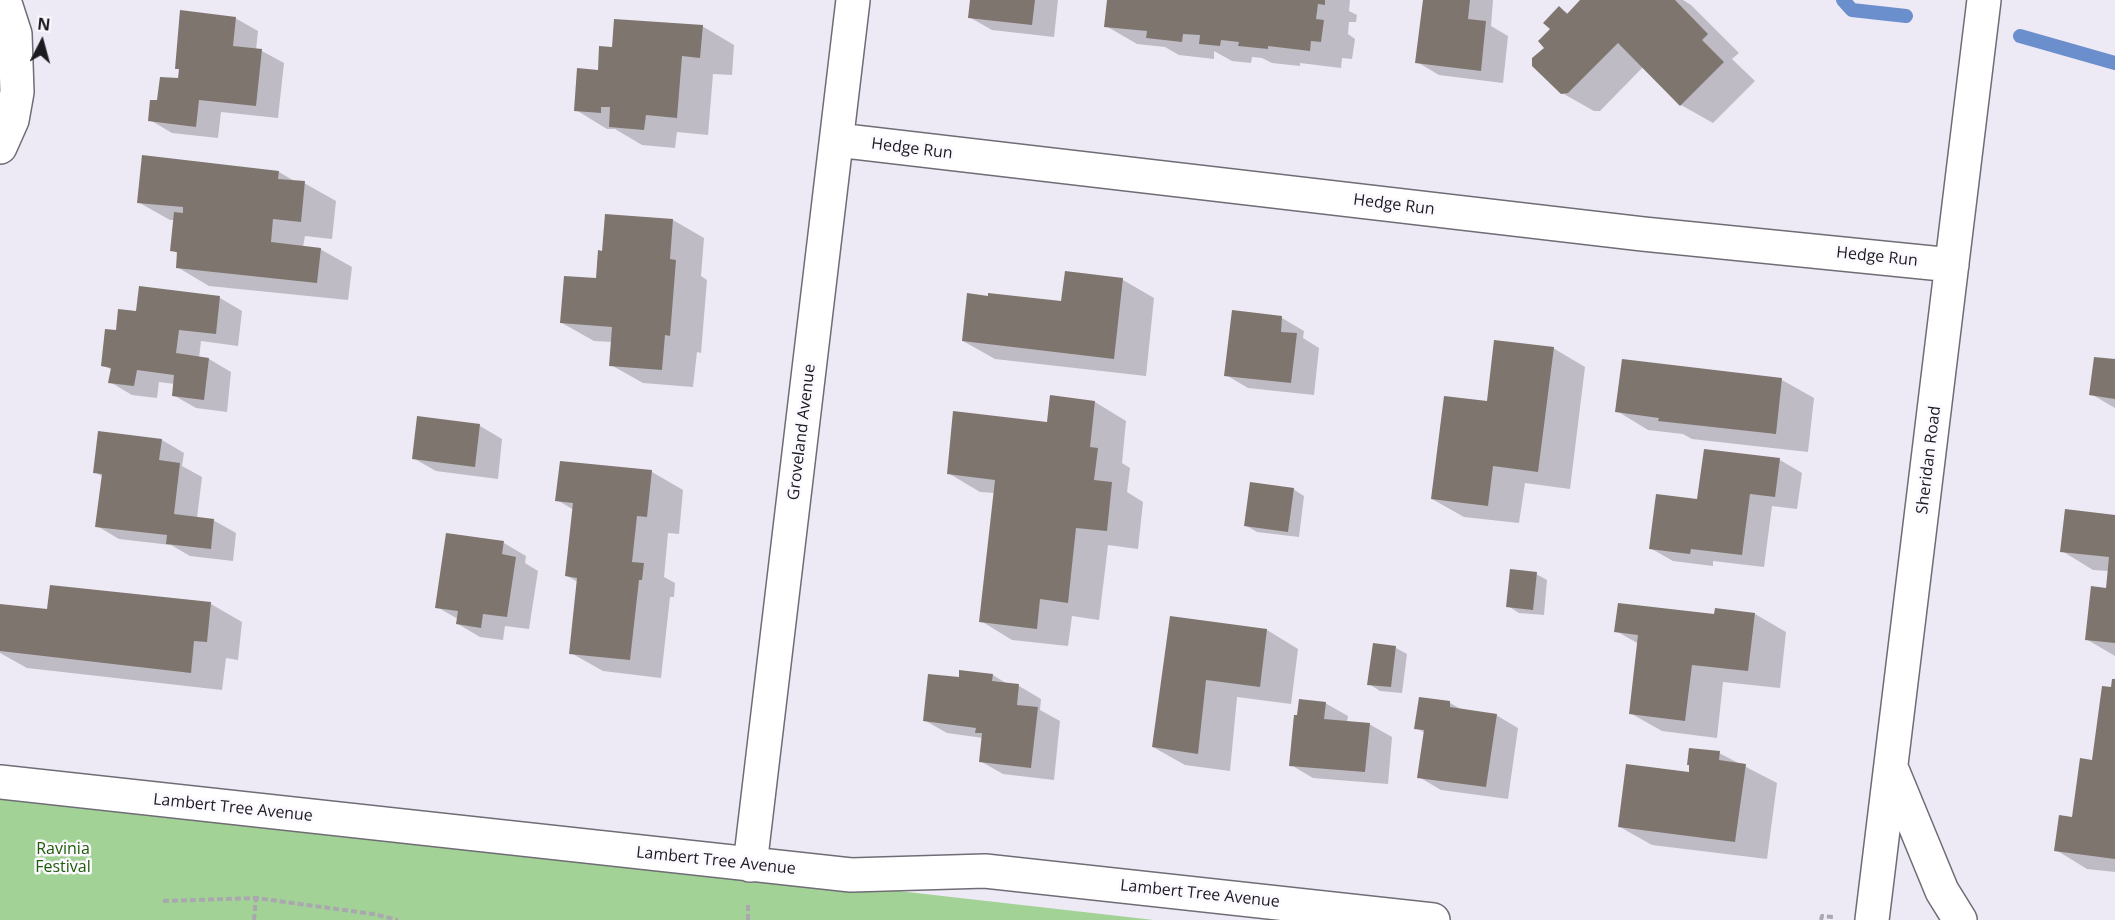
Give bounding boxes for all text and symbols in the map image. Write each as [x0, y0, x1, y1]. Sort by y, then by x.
north arrow [12, 12, 72, 72]
text: N [36, 12, 51, 36]
street label: Hedge Run [870, 134, 954, 164]
street label: Hedge Run [1352, 190, 1436, 220]
street label: Hedge Run [1835, 243, 1919, 271]
street label: Groveland Avenue [784, 363, 820, 501]
street label: Sheridan Road [1913, 405, 1945, 515]
street label: Lambert Tree Avenue [152, 790, 314, 826]
park label: Ravinia Festival [35, 839, 91, 877]
street label: Lambert Tree Avenue [635, 843, 797, 879]
street label: Lambert Tree Avenue [1119, 876, 1281, 912]

